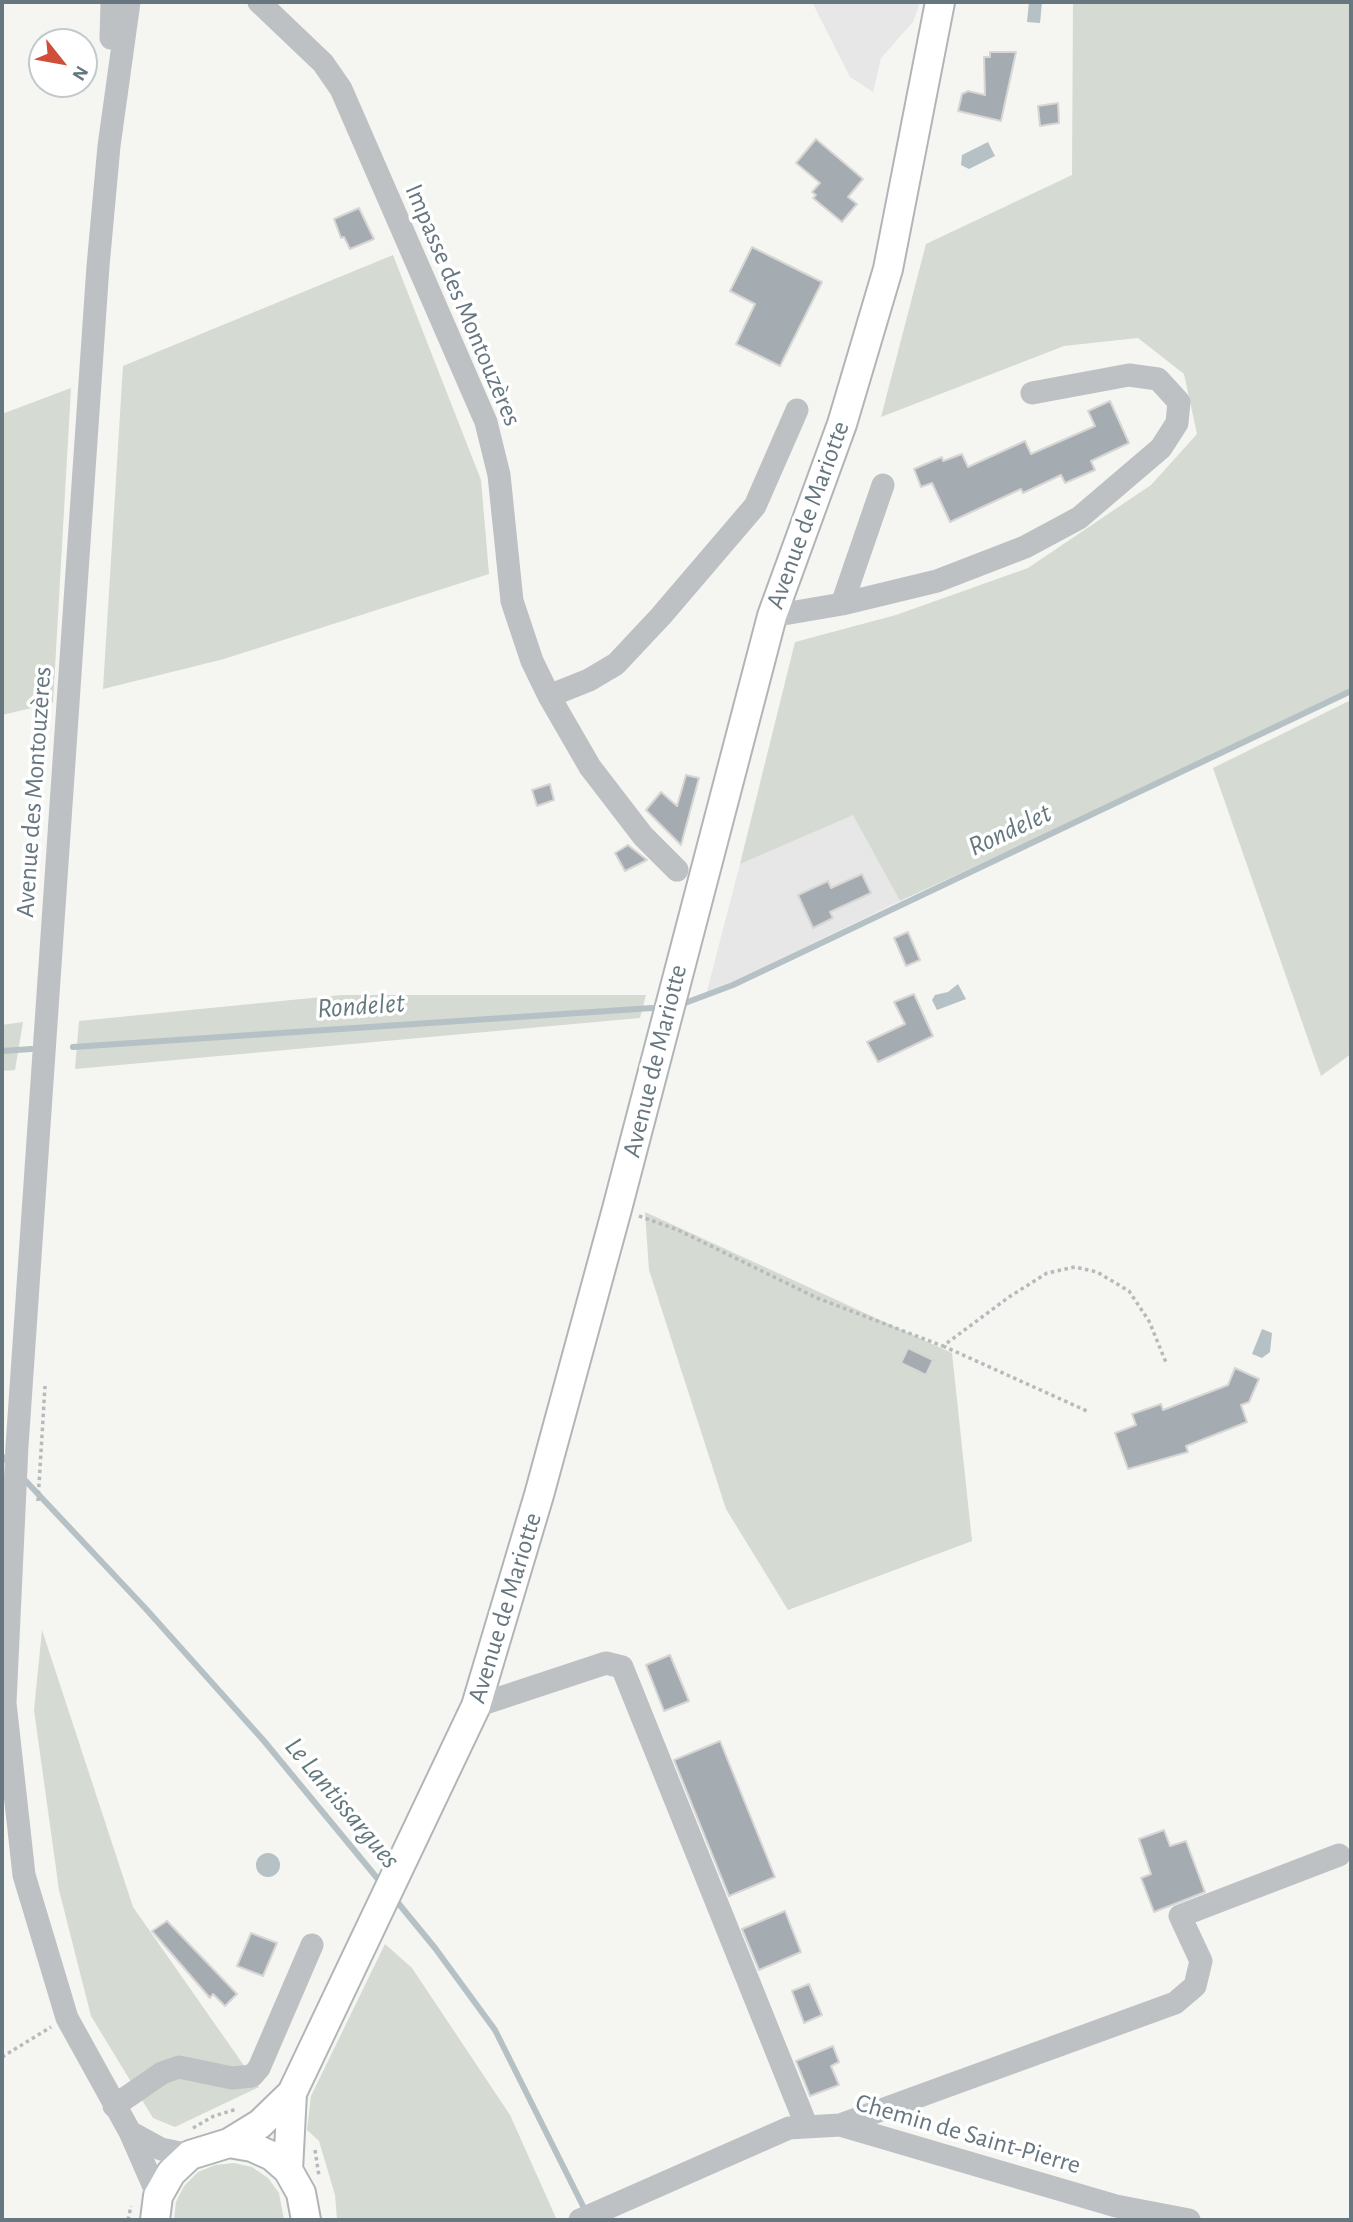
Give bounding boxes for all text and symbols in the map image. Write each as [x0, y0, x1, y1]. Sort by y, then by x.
north arrow [28, 28, 98, 98]
text: N [68, 62, 91, 84]
street label: Impasse des Montouzères [398, 179, 528, 431]
street label: Avenue de Mariotte [760, 417, 856, 613]
street label: Avenue des Montouzères [10, 665, 58, 919]
water label: Rondelet [963, 796, 1057, 864]
street label: Avenue de Mariotte [616, 961, 694, 1161]
water label: Rondelet [316, 986, 406, 1026]
street label: Avenue de Mariotte [461, 1509, 549, 1707]
water label: Le Lantissargues [277, 1730, 407, 1876]
street label: Chemin de Saint-Pierre [852, 2087, 1084, 2181]

